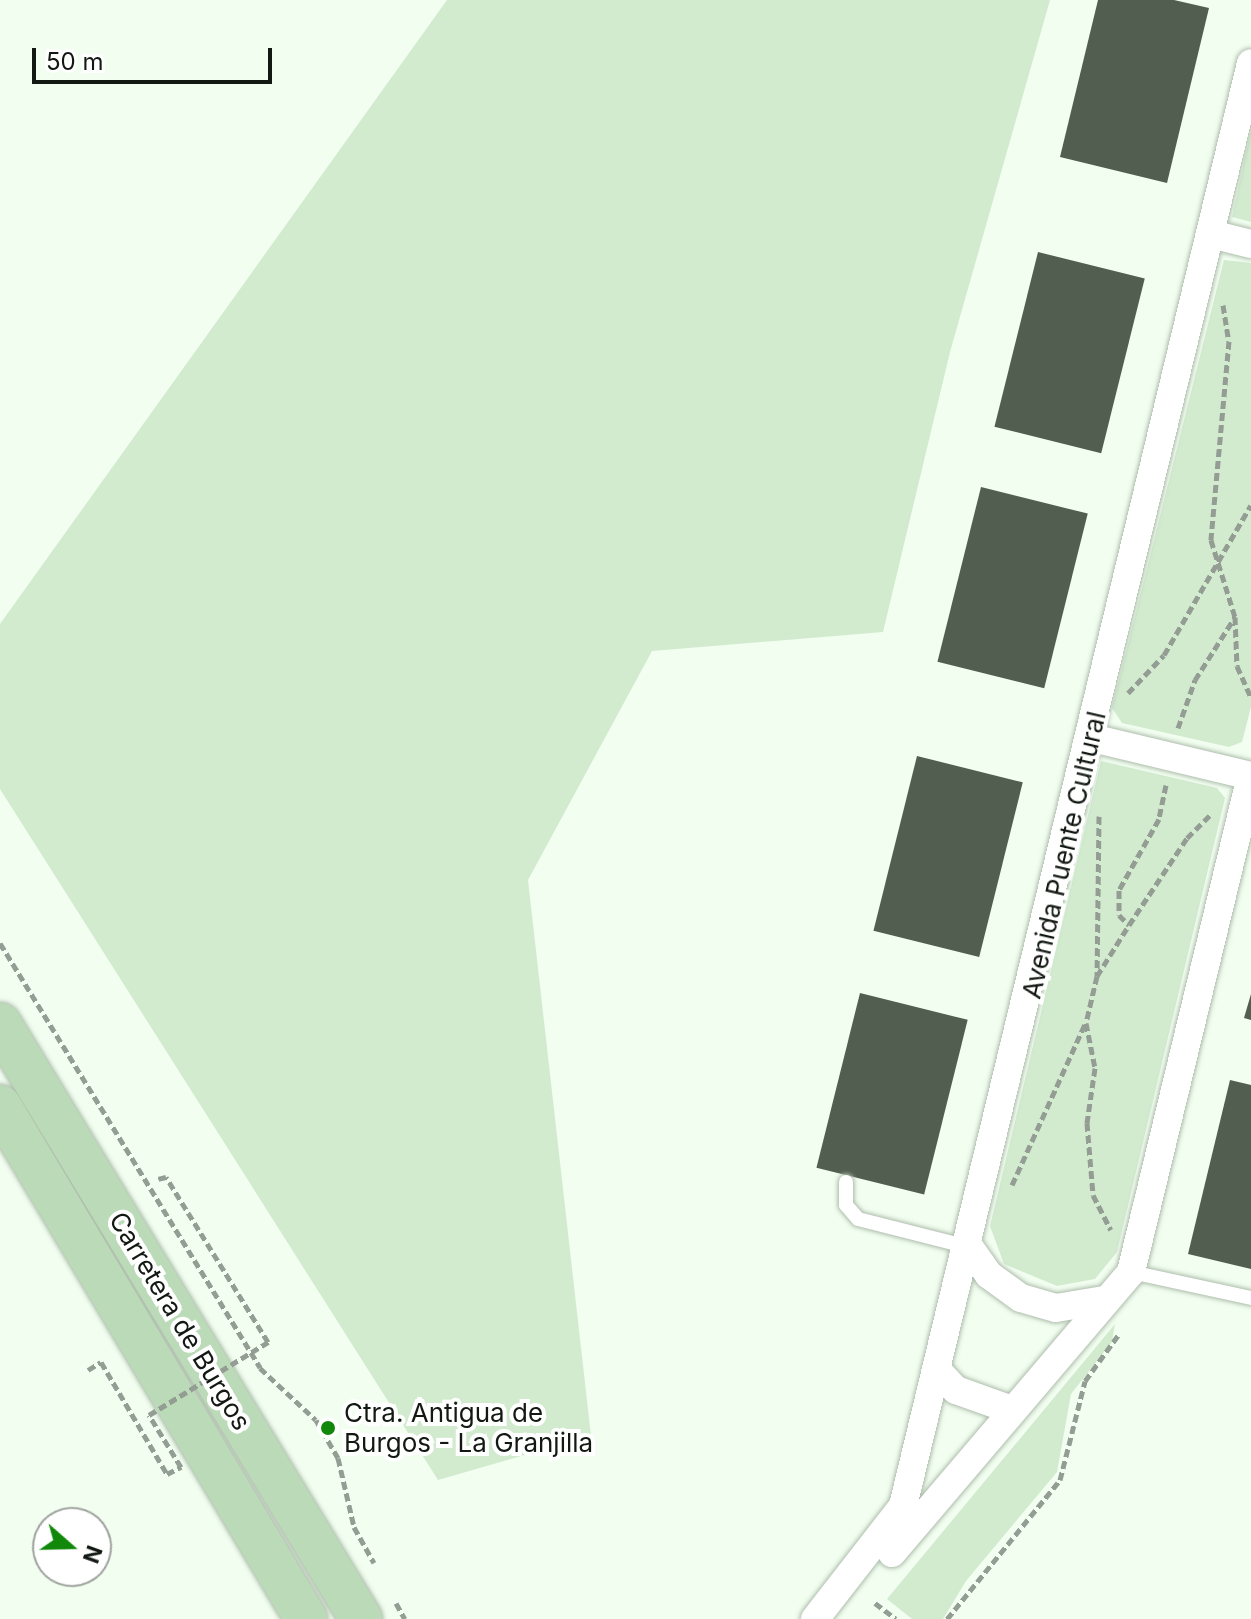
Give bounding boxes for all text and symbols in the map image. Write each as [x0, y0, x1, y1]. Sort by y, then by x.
scale bar [36, 32, 276, 82]
text: 50 m [46, 47, 104, 76]
street label: Avenida Puente Cultural [1016, 708, 1112, 1002]
street label: Carretera de Burgos [103, 1206, 257, 1436]
place label: Ctra. Antigua de Burgos - La Granjilla [344, 1397, 593, 1458]
marker: Ctra. Antigua de Burgos - La Granjilla [319, 1419, 337, 1437]
north arrow [32, 1507, 112, 1587]
text: N [78, 1542, 108, 1567]

